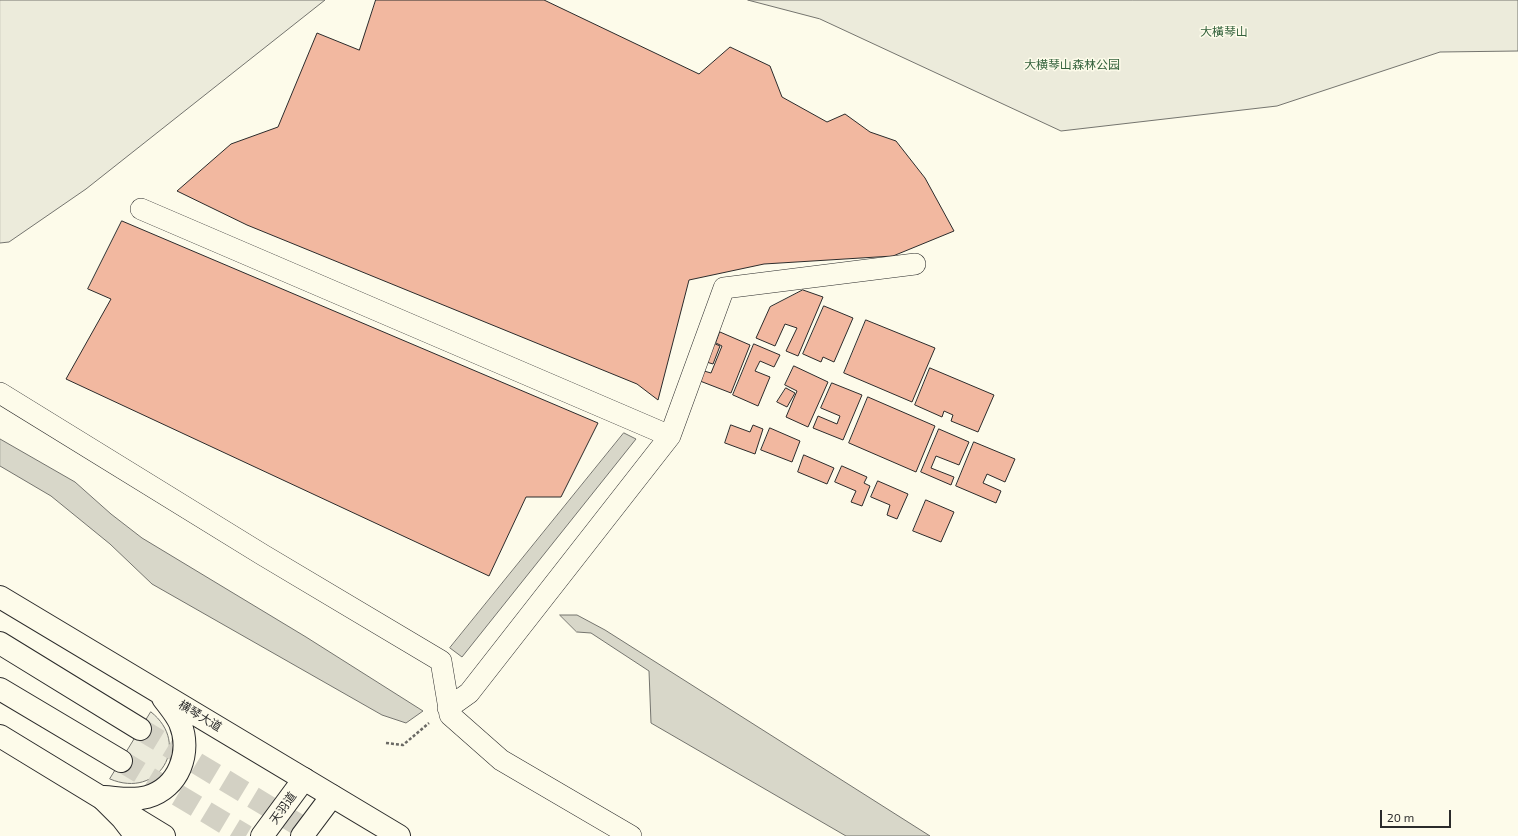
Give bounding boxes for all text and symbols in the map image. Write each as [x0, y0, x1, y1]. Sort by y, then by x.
park label: 大橫琴山 [1200, 25, 1248, 39]
park label: 大横琴山森林公园 [1024, 58, 1120, 72]
street label: 横琴大道 [176, 697, 224, 735]
street label: 天羽道 [267, 789, 299, 827]
scale bar [1382, 802, 1453, 828]
text: 20 m [1387, 810, 1414, 824]

